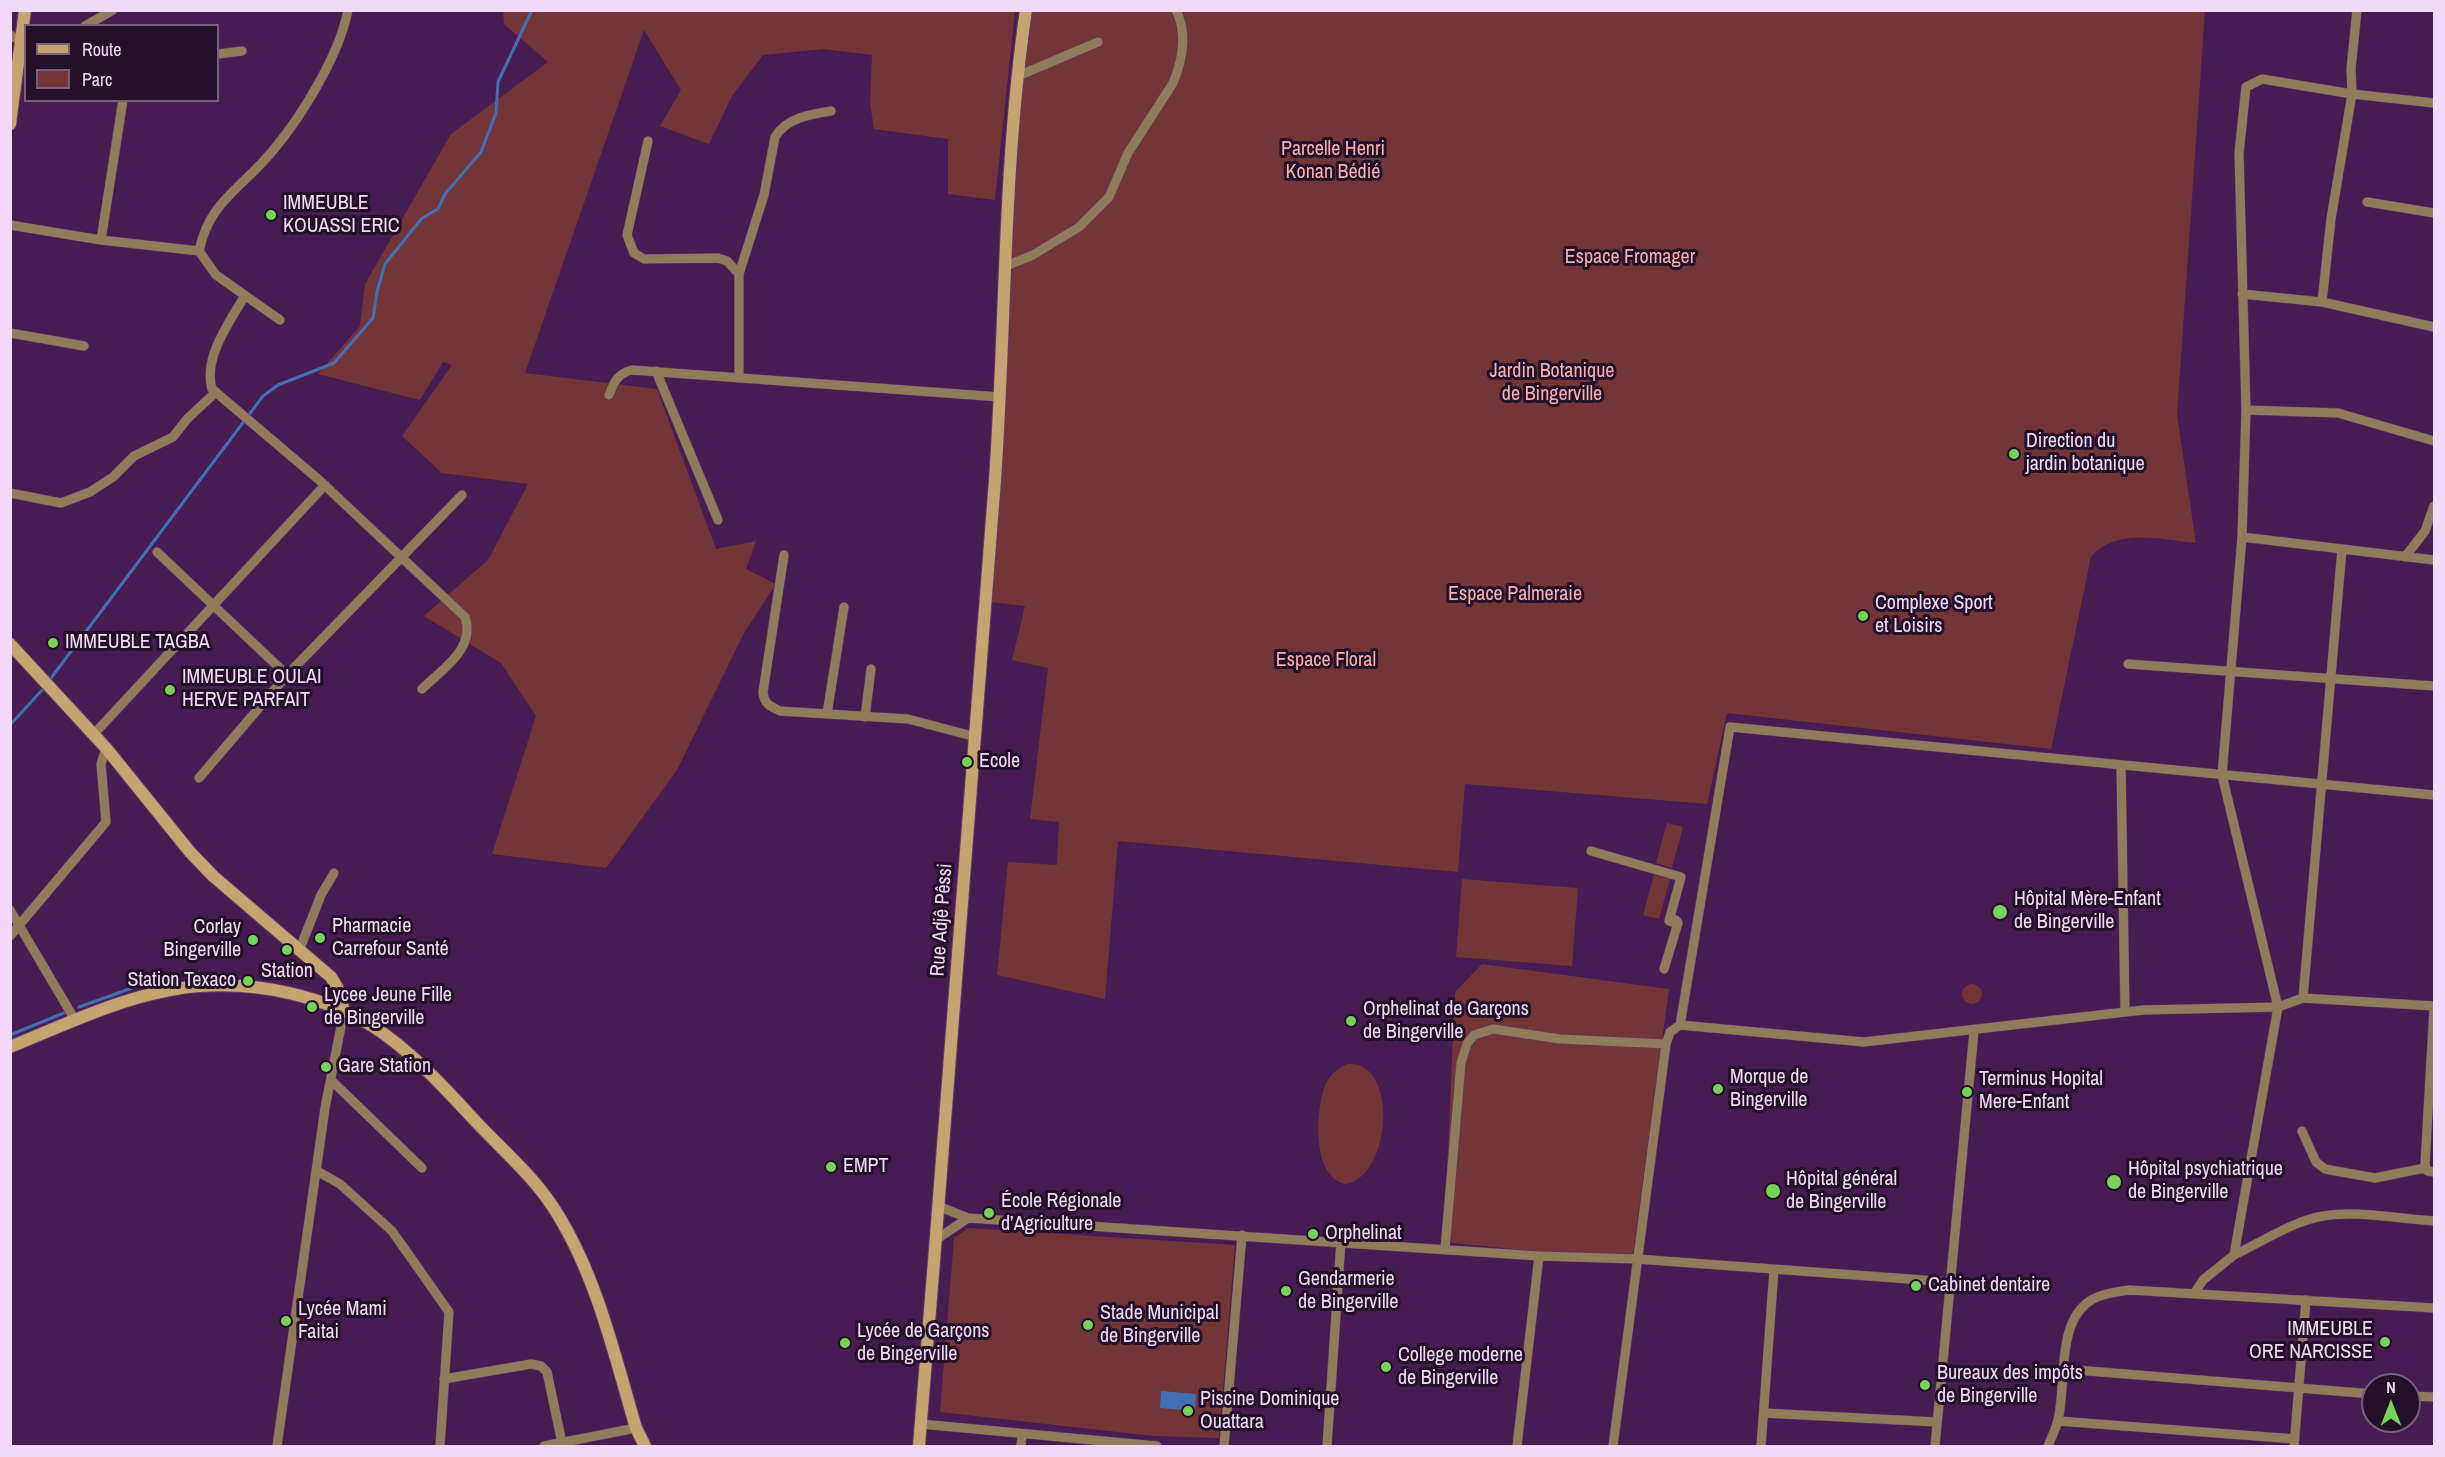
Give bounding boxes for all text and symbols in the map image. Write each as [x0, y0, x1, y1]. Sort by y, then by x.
legend [24, 24, 219, 102]
text: Route [82, 37, 121, 62]
text: Parc [82, 67, 112, 92]
park label: Parcelle Henri Konan Bédié [1281, 138, 1385, 185]
place label: IMMEUBLE KOUASSI ERIC [283, 192, 400, 239]
marker: IMMEUBLE KOUASSI ERIC [264, 208, 278, 222]
park label: Espace Fromager [1565, 246, 1695, 270]
park label: Jardin Botanique de Bingerville [1490, 360, 1614, 407]
place label: Direction du jardin botanique [2026, 430, 2145, 477]
marker: Direction du jardin botanique [2007, 447, 2021, 461]
park label: Espace Palmeraie [1448, 583, 1582, 607]
place label: Complexe Sport et Loisirs [1875, 592, 1993, 639]
marker: Complexe Sport et Loisirs [1856, 609, 1870, 623]
place label: IMMEUBLE TAGBA [65, 631, 210, 655]
marker: IMMEUBLE TAGBA [46, 636, 60, 650]
park label: Espace Floral [1276, 649, 1376, 673]
place label: IMMEUBLE OULAI HERVE PARFAIT [182, 666, 321, 713]
marker: IMMEUBLE OULAI HERVE PARFAIT [163, 683, 177, 697]
place label: Ecole [979, 750, 1020, 774]
marker: Ecole [960, 755, 974, 769]
street label: Rue Adjê Pêssi [926, 863, 958, 977]
place label: Hôpital Mère-Enfant de Bingerville [2014, 888, 2161, 935]
marker: Hôpital Mère-Enfant de Bingerville [1991, 903, 2009, 921]
place label: Pharmacie Carrefour Santé [332, 915, 449, 962]
place label: Corlay Bingerville [164, 916, 241, 963]
marker: Pharmacie Carrefour Santé [313, 931, 327, 945]
marker: Corlay Bingerville [246, 933, 260, 947]
marker: Station [280, 943, 294, 957]
place label: Station [261, 960, 313, 984]
place label: Station Texaco [128, 969, 236, 993]
marker: Station Texaco [241, 974, 255, 988]
place label: Lycee Jeune Fille de Bingerville [324, 984, 452, 1031]
place label: Orphelinat de Garçons de Bingerville [1363, 998, 1529, 1045]
marker: Lycee Jeune Fille de Bingerville [305, 1000, 319, 1014]
marker: Orphelinat de Garçons de Bingerville [1344, 1014, 1358, 1028]
place label: Gare Station [338, 1055, 431, 1079]
marker: Gare Station [319, 1060, 333, 1074]
place label: Morque de Bingerville [1730, 1066, 1808, 1113]
place label: Terminus Hopital Mere-Enfant [1979, 1068, 2103, 1115]
marker: Morque de Bingerville [1711, 1082, 1725, 1096]
marker: Terminus Hopital Mere-Enfant [1960, 1085, 1974, 1099]
place label: EMPT [843, 1155, 889, 1179]
place label: Hôpital psychiatrique de Bingerville [2128, 1158, 2283, 1205]
marker: EMPT [824, 1160, 838, 1174]
place label: Hôpital général de Bingerville [1786, 1168, 1897, 1215]
marker: Hôpital psychiatrique de Bingerville [2105, 1173, 2123, 1191]
marker: Hôpital général de Bingerville [1764, 1182, 1782, 1200]
place label: École Régionale d’Agriculture [1001, 1190, 1121, 1237]
marker: École Régionale d’Agriculture [982, 1206, 996, 1220]
place label: Orphelinat [1325, 1222, 1402, 1246]
marker: Orphelinat [1306, 1227, 1320, 1241]
place label: Gendarmerie de Bingerville [1298, 1268, 1398, 1315]
place label: Cabinet dentaire [1928, 1274, 2050, 1298]
marker: Cabinet dentaire [1909, 1279, 1923, 1293]
marker: Gendarmerie de Bingerville [1279, 1284, 1293, 1298]
place label: Lycée Mami Faitai [298, 1298, 387, 1345]
place label: Stade Municipal de Bingerville [1100, 1302, 1219, 1349]
marker: Lycée Mami Faitai [279, 1314, 293, 1328]
marker: Stade Municipal de Bingerville [1081, 1318, 1095, 1332]
place label: IMMEUBLE ORE NARCISSE [2249, 1318, 2373, 1365]
place label: Lycée de Garçons de Bingerville [857, 1320, 989, 1367]
marker: IMMEUBLE ORE NARCISSE [2378, 1335, 2392, 1349]
marker: Lycée de Garçons de Bingerville [838, 1336, 852, 1350]
place label: College moderne de Bingerville [1398, 1344, 1523, 1391]
marker: College moderne de Bingerville [1379, 1360, 1393, 1374]
place label: Bureaux des impôts de Bingerville [1937, 1362, 2083, 1409]
north arrow [2361, 1373, 2421, 1433]
text: N [2386, 1376, 2396, 1398]
marker: Bureaux des impôts de Bingerville [1918, 1378, 1932, 1392]
place label: Piscine Dominique Ouattara [1200, 1388, 1339, 1435]
marker: Piscine Dominique Ouattara [1181, 1404, 1195, 1418]

